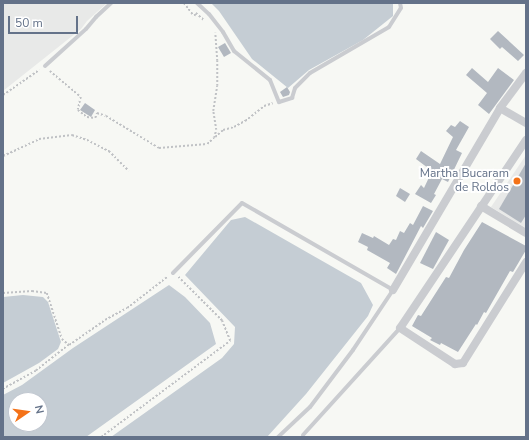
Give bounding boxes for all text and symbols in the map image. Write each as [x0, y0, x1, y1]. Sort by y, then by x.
scale bar [10, 8, 80, 34]
text: 50 m [15, 15, 43, 31]
place label: Martha Bucaram de Roldos [420, 167, 509, 195]
marker: Martha Bucaram de Roldos [512, 176, 522, 186]
north arrow [8, 392, 48, 432]
text: N [31, 404, 47, 415]

